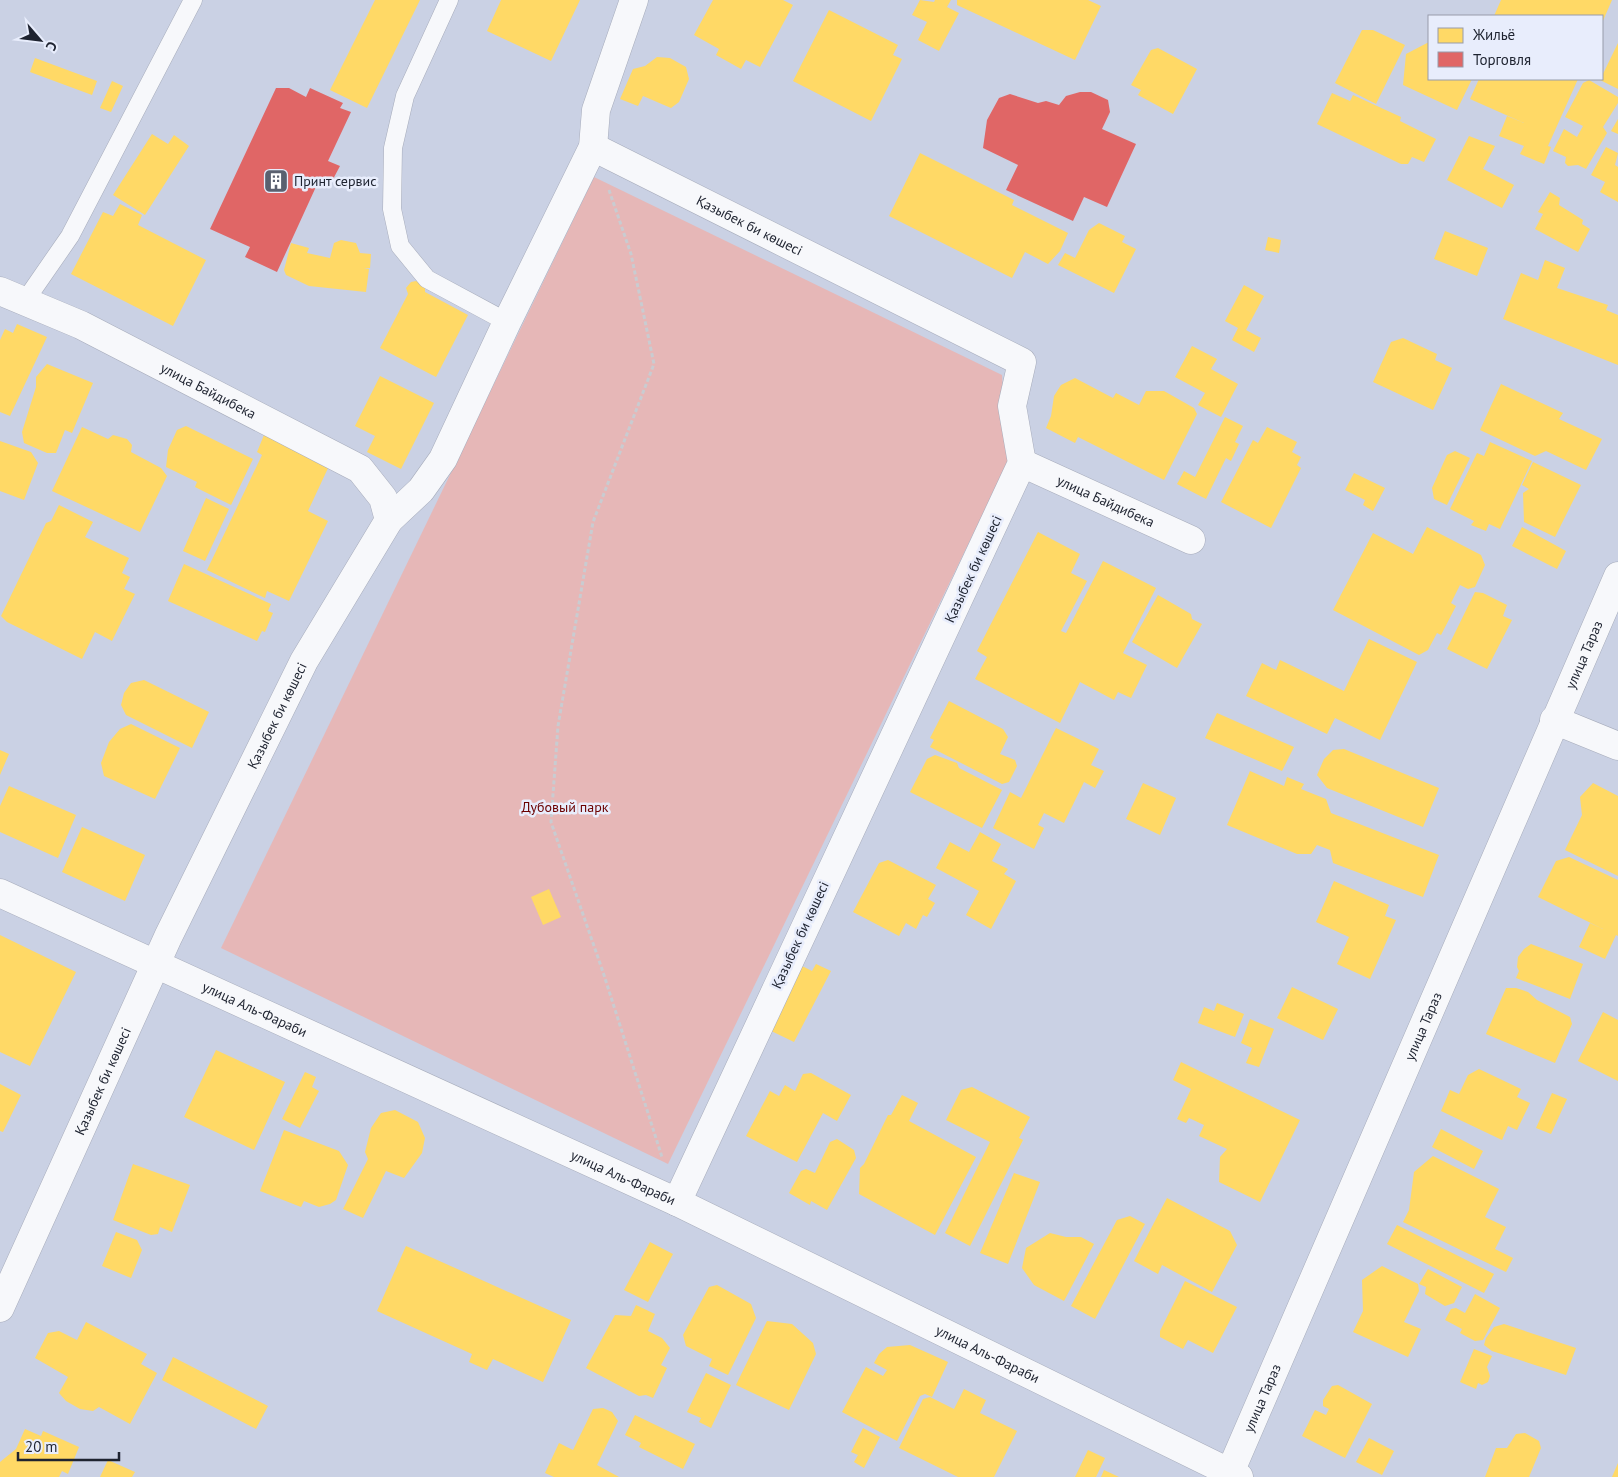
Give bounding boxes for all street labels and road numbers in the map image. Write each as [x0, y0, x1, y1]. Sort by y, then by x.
street label: Қазыбек би көшесі [693, 191, 806, 260]
street label: улица Байдибека [157, 359, 259, 423]
street label: улица Байдибека [1054, 471, 1157, 531]
street label: Қазыбек би көшесі [940, 513, 1006, 625]
street label: улица Тараз [1561, 618, 1607, 692]
street label: Қазыбек би көшесі [243, 659, 311, 772]
street label: Қазыбек би көшесі [767, 879, 833, 991]
street label: улица Аль-Фараби [199, 978, 310, 1041]
street label: улица Тараз [1400, 989, 1446, 1063]
street label: Қазыбек би көшесі [70, 1024, 135, 1138]
street label: улица Аль-Фараби [568, 1146, 678, 1209]
street label: улица Аль-Фараби [933, 1321, 1042, 1387]
street label: улица Тараз [1239, 1361, 1285, 1435]

